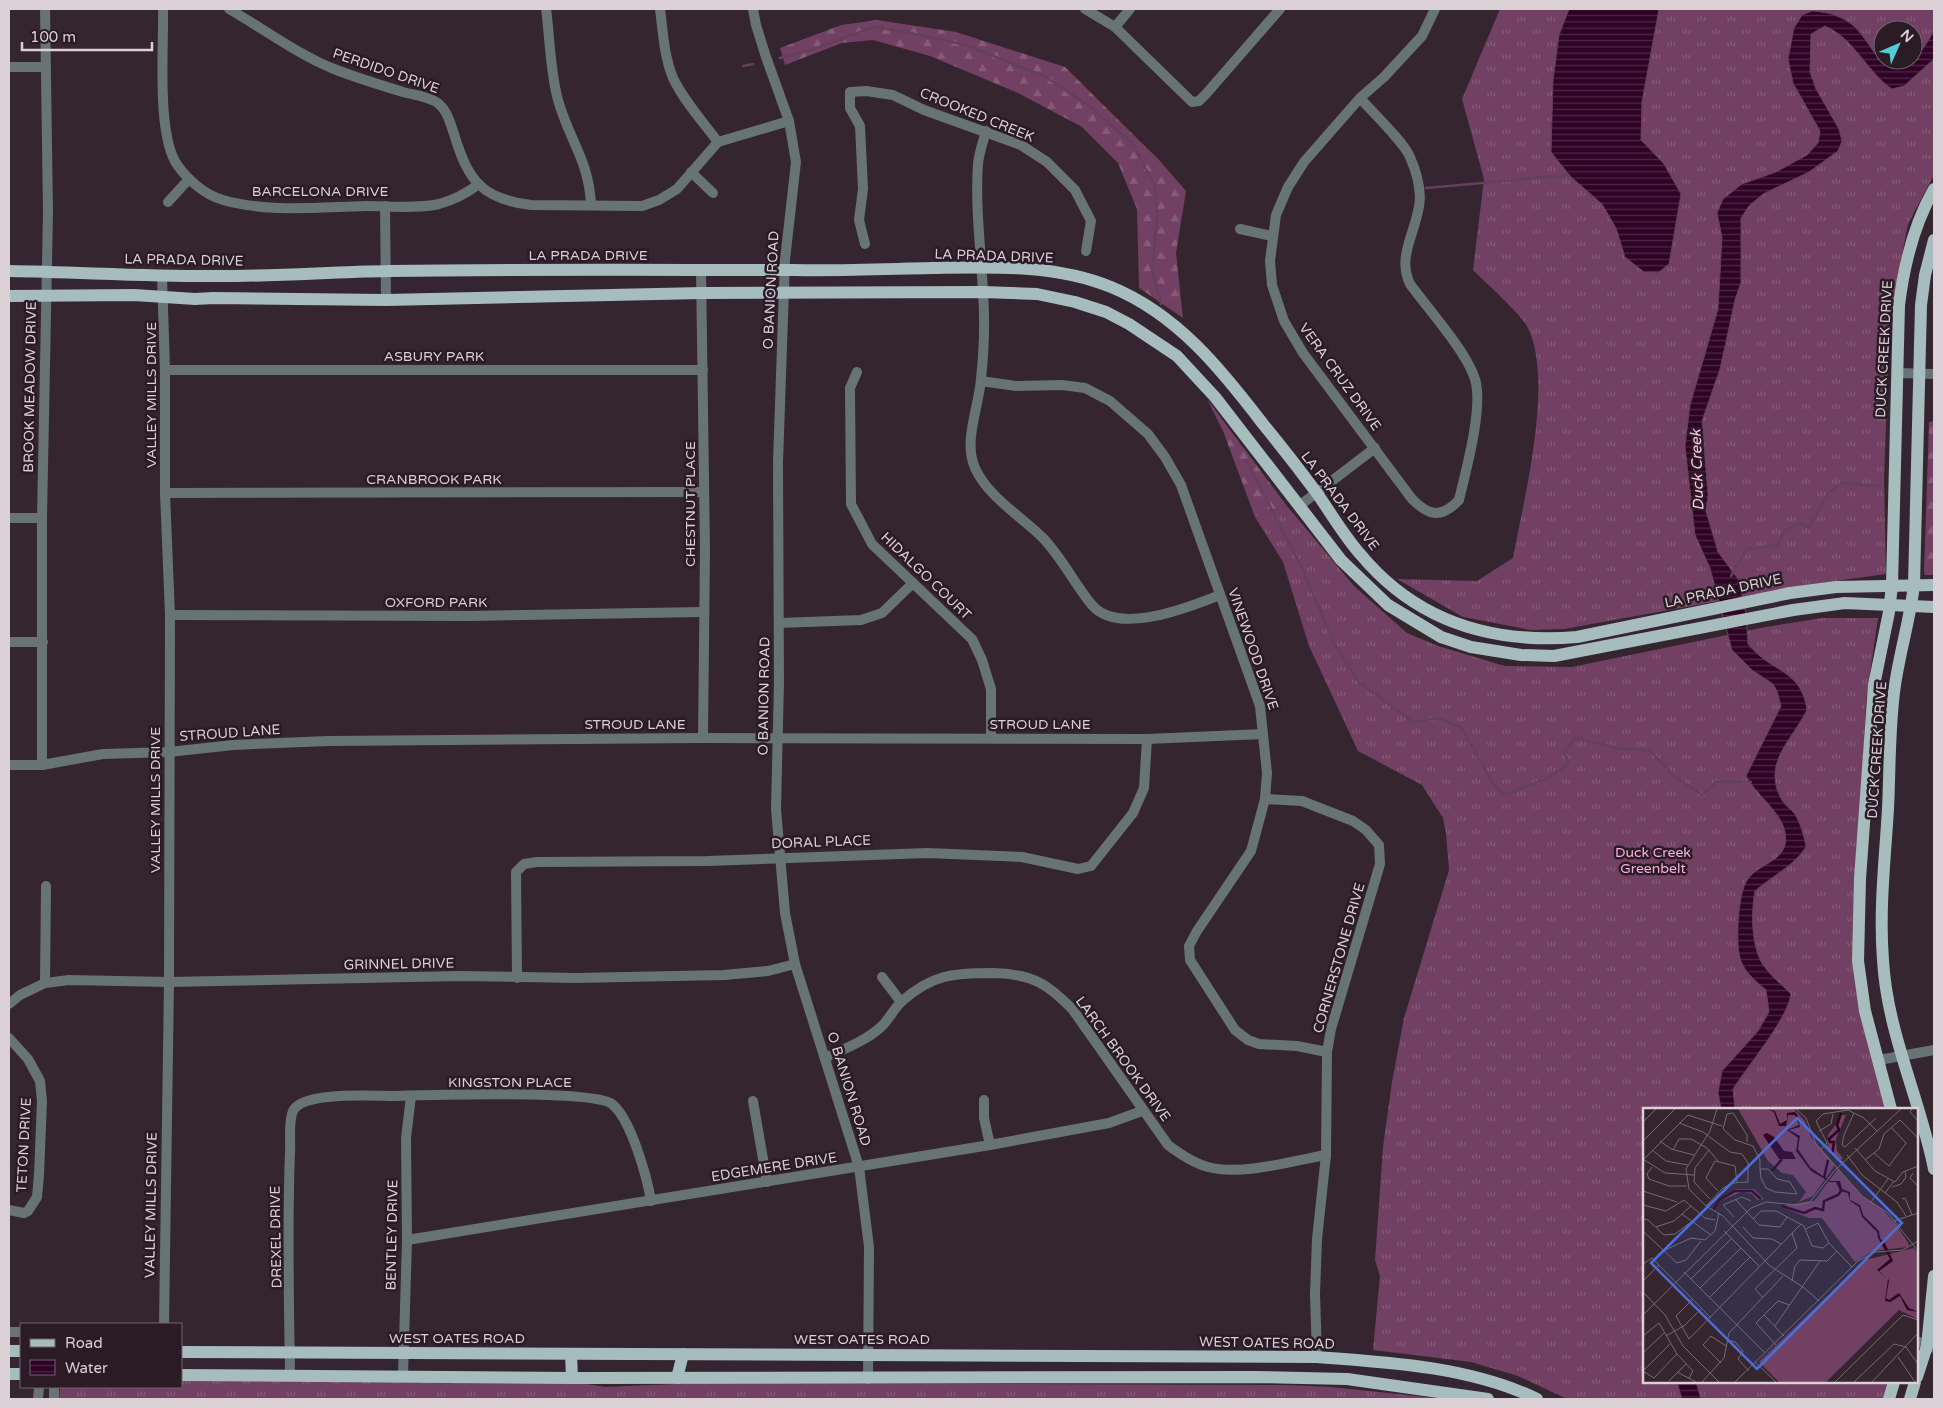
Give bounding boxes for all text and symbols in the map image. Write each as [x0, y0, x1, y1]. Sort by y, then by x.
scale bar [22, 20, 152, 52]
north arrow [1873, 20, 1923, 70]
text: N [1897, 26, 1917, 46]
text: 100 m [30, 28, 76, 46]
street label: PERDIDO DRIVE [331, 45, 442, 97]
street label: CROOKED CREEK [917, 84, 1037, 146]
street label: BARCELONA DRIVE [252, 183, 388, 200]
street label: O BANION ROAD [759, 230, 783, 350]
street label: LA PRADA DRIVE [934, 245, 1054, 267]
street label: LA PRADA DRIVE [528, 247, 648, 264]
street label: LA PRADA DRIVE [124, 250, 244, 270]
street label: DUCK CREEK DRIVE [1872, 280, 1896, 418]
street label: BROOK MEADOW DRIVE [20, 301, 40, 473]
street label: VERA CRUZ DRIVE [1295, 320, 1385, 434]
street label: VALLEY MILLS DRIVE [143, 322, 160, 468]
street label: ASBURY PARK [384, 348, 484, 365]
water label: Duck Creek [1687, 427, 1707, 511]
street label: CHESTNUT PLACE [682, 441, 699, 567]
street label: LA PRADA DRIVE [1297, 448, 1383, 554]
street label: CRANBROOK PARK [366, 471, 502, 488]
street label: HIDALGO COURT [877, 529, 975, 624]
street label: LA PRADA DRIVE [1663, 570, 1783, 612]
street label: VINEWOOD DRIVE [1224, 586, 1282, 712]
street label: OXFORD PARK [385, 594, 487, 611]
street label: O BANION ROAD [754, 636, 774, 756]
street label: DUCK CREEK DRIVE [1864, 681, 1890, 819]
street label: STROUD LANE [584, 716, 686, 733]
street label: STROUD LANE [989, 716, 1091, 733]
street label: STROUD LANE [179, 721, 281, 745]
street label: VALLEY MILLS DRIVE [147, 727, 164, 873]
street label: DORAL PLACE [771, 832, 871, 852]
park label: Duck Creek Greenbelt [1615, 844, 1691, 877]
street label: CORNERSTONE DRIVE [1309, 881, 1369, 1035]
street label: GRINNEL DRIVE [343, 955, 455, 973]
street label: LARCH BROOK DRIVE [1072, 993, 1174, 1125]
street label: O BANION ROAD [824, 1030, 874, 1148]
street label: KINGSTON PLACE [448, 1074, 572, 1091]
street label: TETON DRIVE [13, 1097, 35, 1193]
inset map [1643, 1108, 1918, 1383]
street label: VALLEY MILLS DRIVE [141, 1132, 161, 1278]
street label: EDGEMERE DRIVE [710, 1149, 838, 1185]
street label: BENTLEY DRIVE [383, 1179, 401, 1291]
street label: DREXEL DRIVE [267, 1186, 285, 1288]
legend [20, 1323, 182, 1388]
street label: WEST OATES ROAD [389, 1330, 525, 1347]
street label: WEST OATES ROAD [794, 1331, 930, 1348]
street label: WEST OATES ROAD [1199, 1333, 1335, 1353]
text: Road [65, 1334, 103, 1352]
text: Water [65, 1359, 108, 1377]

